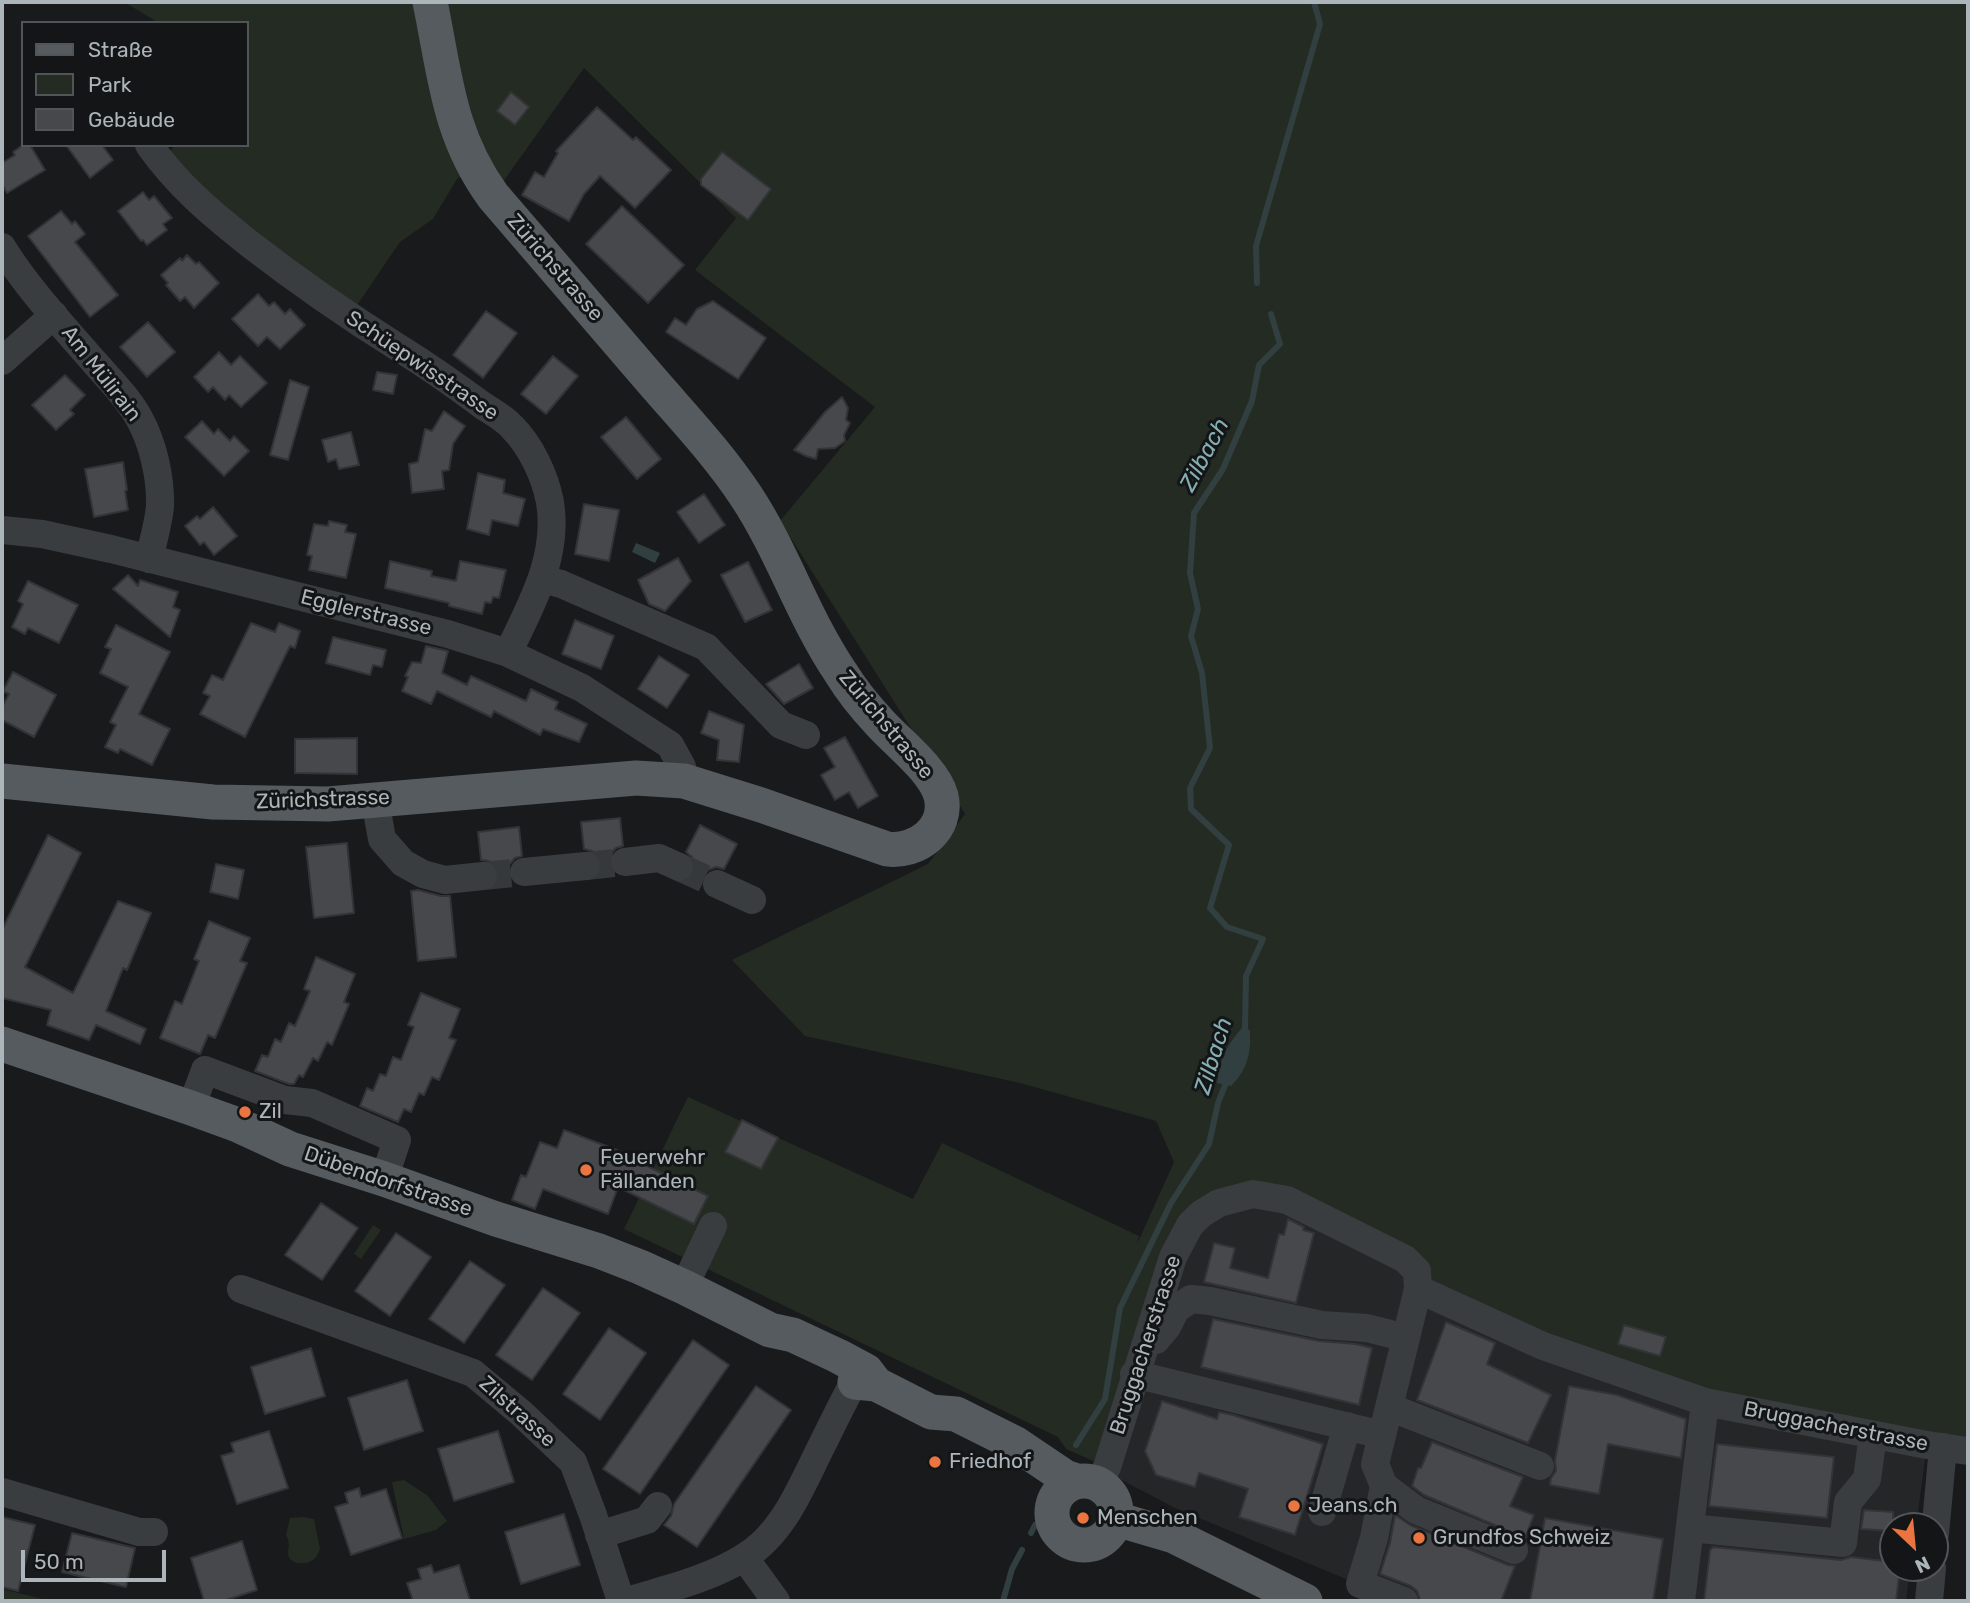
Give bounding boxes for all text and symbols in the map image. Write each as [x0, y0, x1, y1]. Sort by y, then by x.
legend [21, 21, 248, 147]
text: Straße [88, 37, 153, 62]
text: Park [88, 72, 132, 97]
text: Gebäude [88, 107, 175, 132]
street label: Zürichstrasse [502, 209, 608, 327]
street label: Schüepwisstrasse [341, 306, 503, 426]
street label: Am Mülirain [56, 321, 146, 427]
water label: Zilbach [1174, 414, 1236, 496]
street label: Egglerstrasse [298, 585, 434, 641]
street label: Zürichstrasse [833, 666, 939, 784]
street label: Zürichstrasse [256, 785, 390, 815]
water label: Zilbach [1189, 1014, 1239, 1098]
place label: Zil [259, 1099, 282, 1125]
marker: Zil [237, 1104, 253, 1120]
street label: Dübendorfstrasse [301, 1141, 475, 1223]
place label: Feuerwehr Fällanden [600, 1145, 705, 1195]
marker: Feuerwehr Fällanden [578, 1162, 594, 1178]
street label: Bruggacherstrasse [1105, 1252, 1187, 1438]
street label: Zilstrasse [474, 1371, 560, 1453]
street label: Bruggacherstrasse [1742, 1397, 1930, 1457]
place label: Friedhof [949, 1449, 1031, 1475]
marker: Friedhof [927, 1454, 943, 1470]
place label: Jeans.ch [1308, 1493, 1398, 1519]
marker: Jeans.ch [1286, 1498, 1302, 1514]
place label: Menschen [1097, 1505, 1198, 1531]
marker: Menschen [1075, 1510, 1091, 1526]
north arrow [1879, 1512, 1949, 1582]
place label: Grundfos Schweiz [1433, 1525, 1610, 1551]
marker: Grundfos Schweiz [1411, 1530, 1427, 1546]
scale bar [24, 1536, 170, 1580]
text: 50 m [34, 1549, 84, 1574]
text: N [1911, 1551, 1934, 1578]

